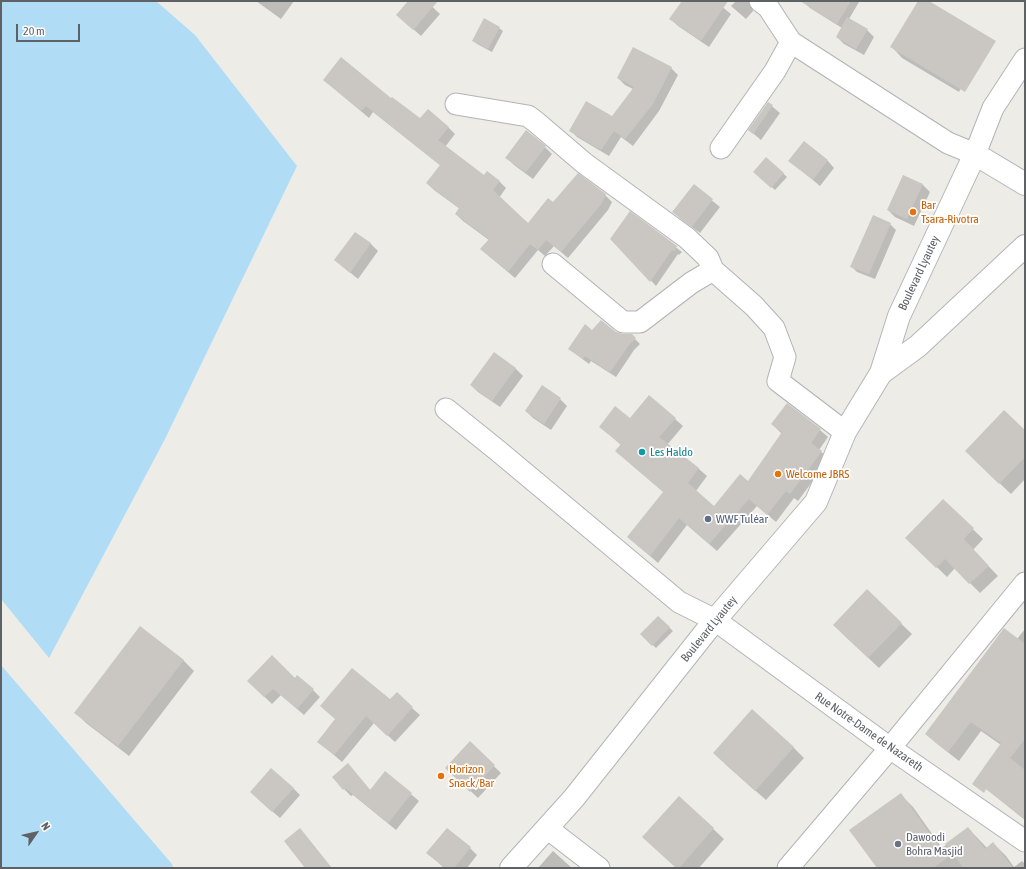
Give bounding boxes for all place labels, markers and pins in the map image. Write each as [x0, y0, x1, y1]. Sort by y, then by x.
place label: Bar Tsara-Rivotra [921, 198, 979, 226]
marker: Bar Tsara-Rivotra [908, 207, 918, 217]
place label: Les Haldo [650, 445, 693, 459]
marker: Les Haldo [637, 447, 647, 457]
place label: Welcome JBRS [786, 467, 849, 481]
marker: Welcome JBRS [773, 469, 783, 479]
place label: WWF Tuléar [716, 512, 768, 526]
marker: WWF Tuléar [703, 514, 713, 524]
place label: Horizon Snack/Bar [449, 762, 494, 790]
marker: Horizon Snack/Bar [436, 771, 446, 781]
place label: Dawoodi Bohra Masjid [906, 830, 963, 858]
marker: Dawoodi Bohra Masjid [893, 839, 903, 849]

